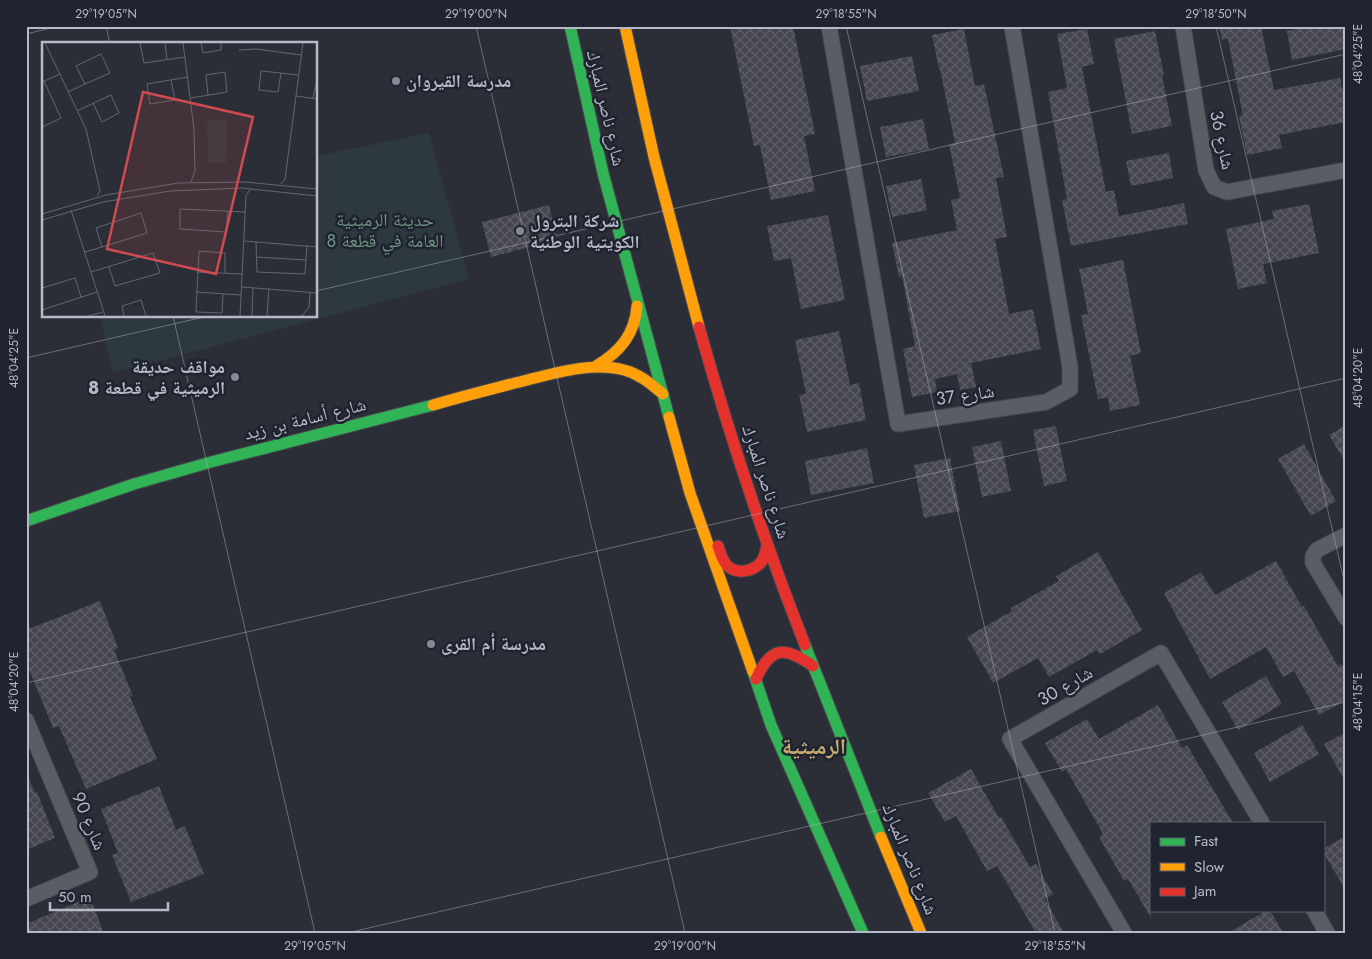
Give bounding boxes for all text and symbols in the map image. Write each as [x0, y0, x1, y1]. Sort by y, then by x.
text: 29°19'05"N [75, 5, 137, 23]
text: 29°19'00"N [445, 5, 507, 23]
text: 29°18'55"N [816, 5, 876, 23]
text: 29°18'50"N [1185, 5, 1247, 23]
text: 48°04'25"E [1349, 24, 1367, 84]
inset map [42, 42, 318, 318]
street label: شارع ناصر المبارك [580, 47, 632, 169]
place label: مدرسة القيروان [406, 68, 511, 94]
marker: مدرسة القيروان [390, 75, 402, 87]
street label: شارع 36 [1203, 108, 1241, 172]
park label: حديثة الرميثية العامة في قطعة 8 [327, 207, 443, 256]
place label: شركة البترول الكويتية الوطنية [530, 208, 640, 255]
marker: شركة البترول الكويتية الوطنية [514, 225, 526, 237]
text: 48°04'25"E [5, 328, 23, 388]
text: 48°04'20"E [1349, 348, 1367, 408]
place label: مواقف حديقة الرميثية في قطعة 8 [88, 354, 225, 402]
marker: مواقف حديقة الرميثية في قطعة 8 [229, 371, 241, 383]
street label: شارع 37 [934, 378, 996, 412]
street label: شارع أسامة بن زيد [241, 391, 369, 447]
street label: شارع ناصر المبارك [735, 422, 797, 542]
place label: مدرسة أم القرى [441, 631, 546, 657]
marker: مدرسة أم القرى [425, 638, 437, 650]
text: 48°04'20"E [5, 652, 23, 712]
street label: شارع 30 [1032, 660, 1098, 712]
text: 48°04'15"E [1349, 673, 1367, 731]
district label: الرميثية [782, 730, 846, 762]
street label: شارع 90 [65, 788, 113, 854]
street label: شارع ناصر المبارك [876, 799, 944, 919]
legend [1150, 822, 1324, 912]
text: Fast [1194, 830, 1218, 852]
text: Slow [1194, 856, 1225, 878]
scale bar [50, 879, 168, 911]
text: Jam [1192, 880, 1217, 902]
text: 50 m [58, 886, 92, 908]
text: 29°19'05"N [284, 937, 346, 955]
text: 29°19'00"N [654, 937, 716, 955]
text: 29°18'55"N [1025, 937, 1085, 955]

